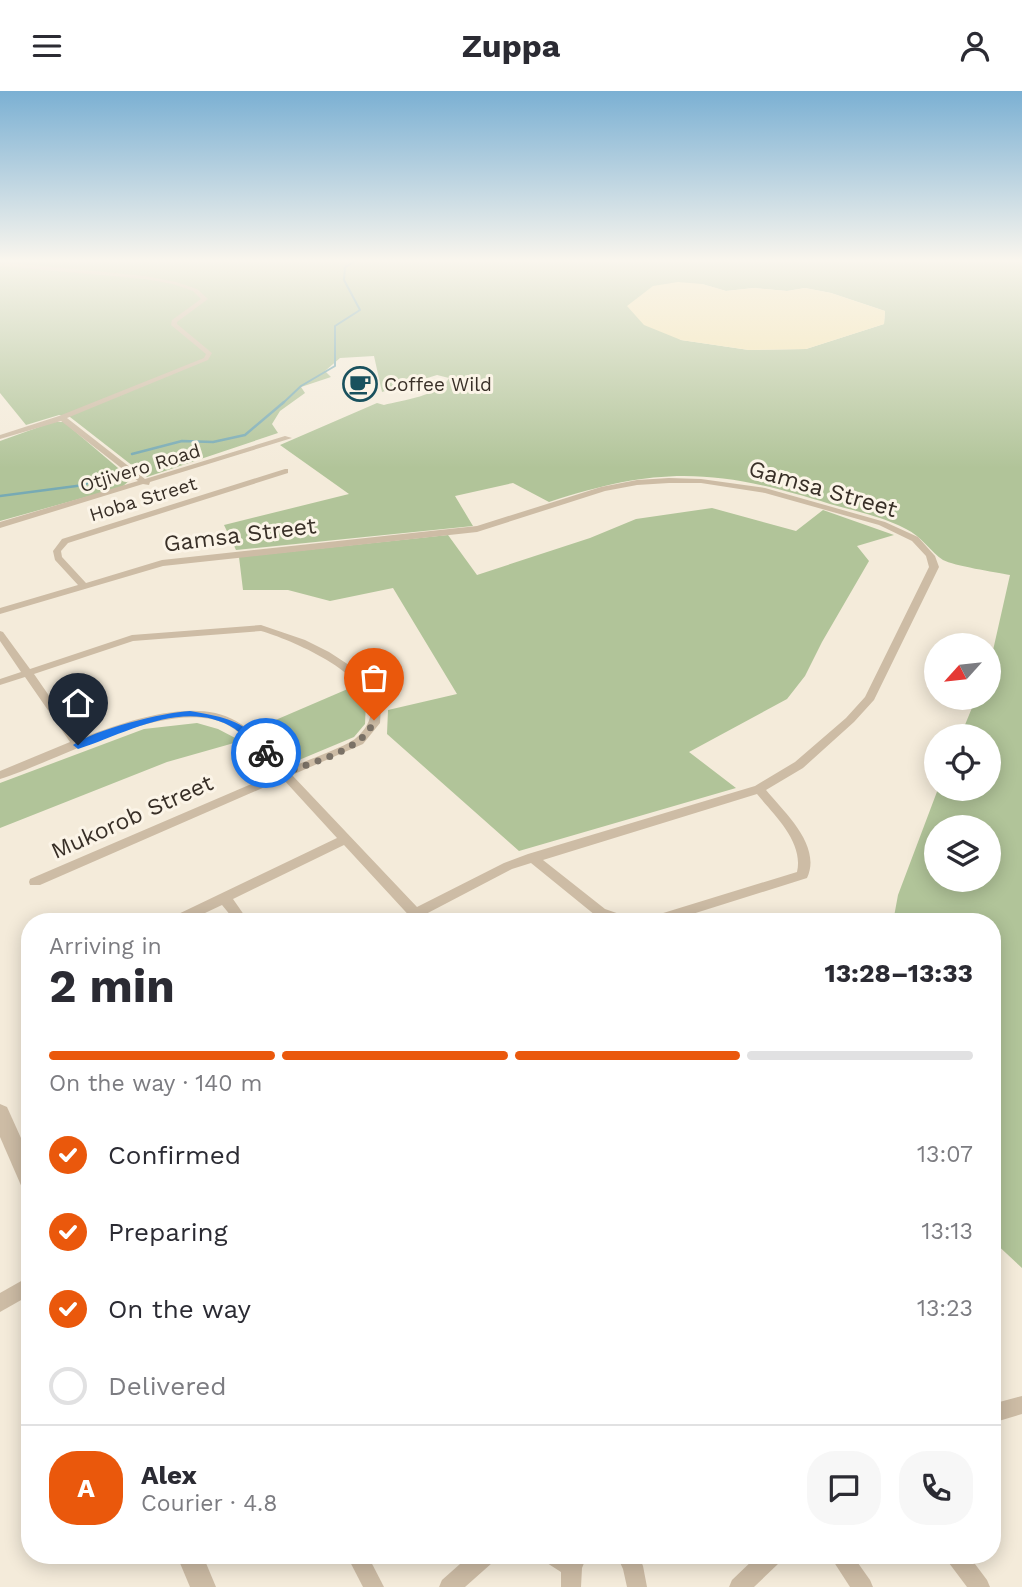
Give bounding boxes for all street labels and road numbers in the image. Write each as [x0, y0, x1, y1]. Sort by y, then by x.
street label: Otjivero Road [77, 439, 203, 497]
street label: Gamsa Street [746, 455, 901, 523]
street label: Hoba Street [87, 472, 200, 526]
street label: Gamsa Street [162, 512, 318, 558]
street label: Mukorob Street [47, 769, 217, 865]

